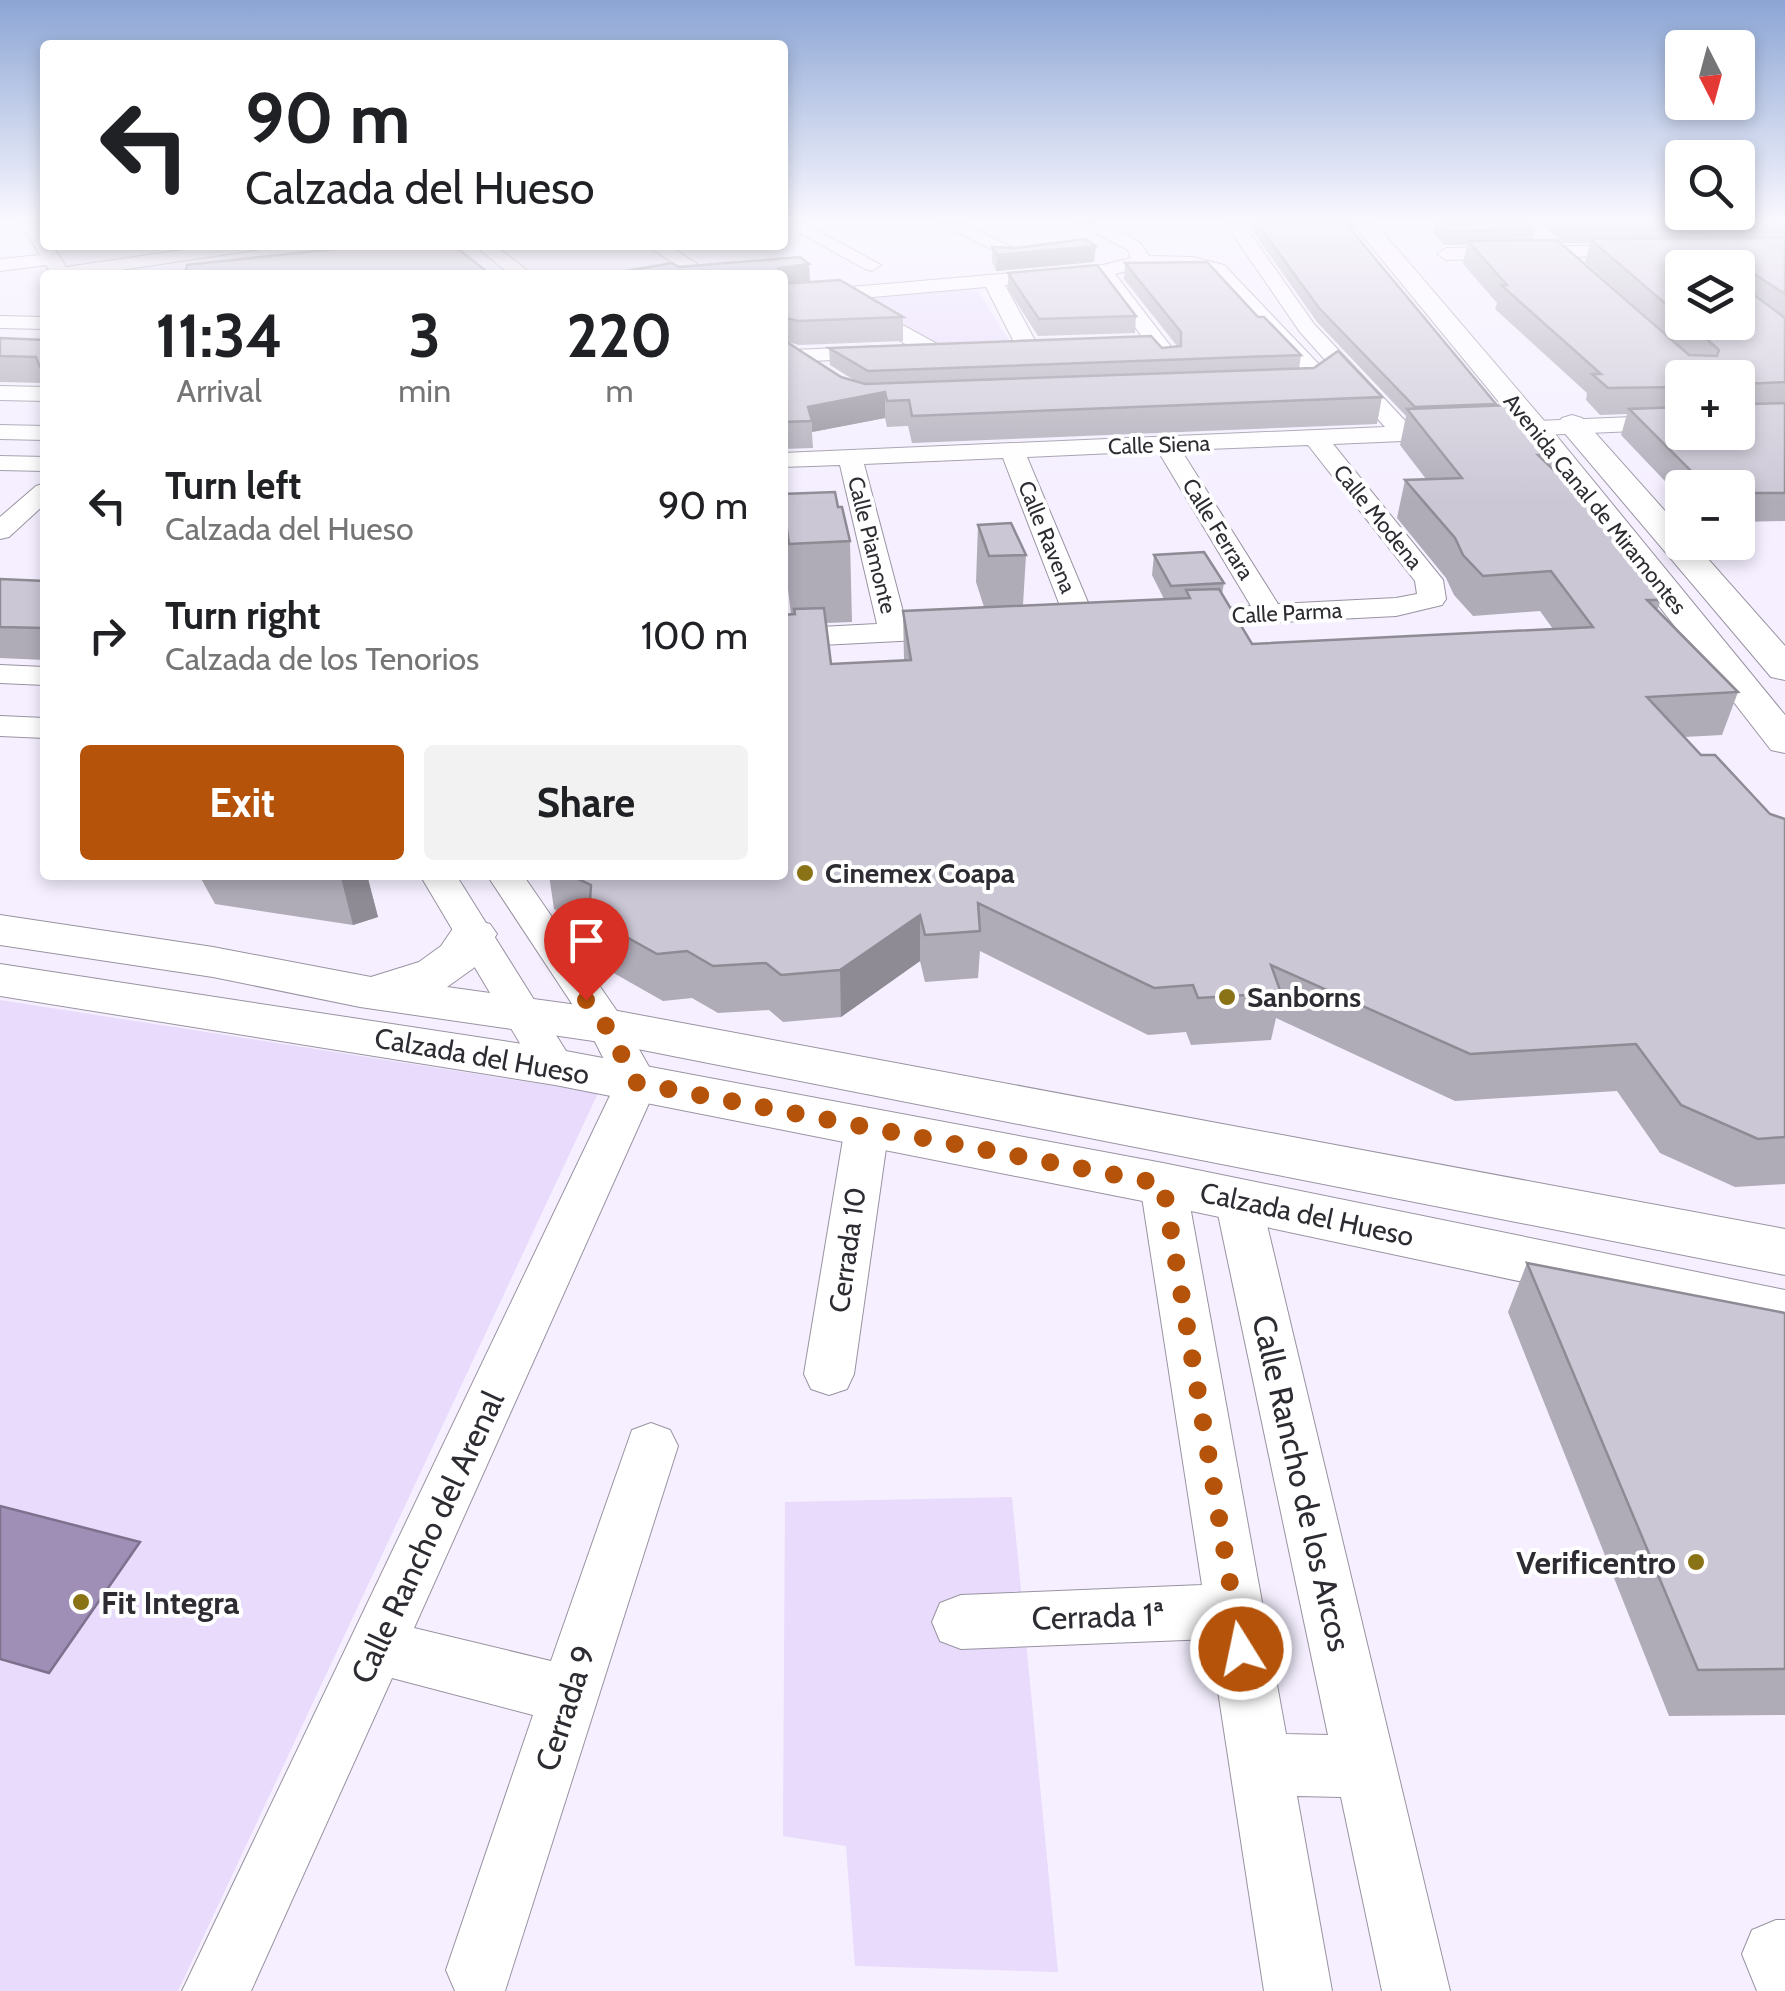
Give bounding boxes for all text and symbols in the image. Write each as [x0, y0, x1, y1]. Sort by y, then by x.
north arrow [1665, 30, 1755, 120]
map controls [1665, 30, 1755, 560]
text: 90 m [245, 75, 410, 161]
icon: left [80, 80, 210, 210]
button: search [1665, 140, 1755, 230]
text: Calzada del Hueso [245, 161, 594, 215]
button: layers [1665, 250, 1755, 340]
text: 11:34 [156, 299, 283, 372]
text: 3 [409, 299, 441, 372]
text: 220 [567, 299, 672, 372]
button: + [1665, 360, 1755, 450]
text: Arrival [177, 371, 262, 410]
text: min [398, 371, 451, 410]
text: m [605, 371, 634, 410]
street label: Avenida Canal de Miramontes [1498, 388, 1692, 620]
street label: Calle Siena [1108, 430, 1211, 460]
street label: Calle Modena [1328, 459, 1429, 575]
text: Turn left [165, 462, 301, 509]
button: − [1665, 470, 1755, 560]
street label: Calle Ferrara [1176, 473, 1260, 585]
street label: Calle Piamonte [842, 474, 902, 616]
street label: Calle Ravena [1012, 477, 1082, 597]
icon: left [80, 478, 135, 533]
text: 90 m [658, 482, 748, 529]
text: Calzada del Hueso [165, 509, 414, 548]
text: Turn right [165, 592, 321, 639]
street label: Calle Parma [1231, 597, 1343, 629]
icon: right [80, 608, 135, 663]
text: 100 m [641, 612, 748, 659]
text: Calzada de los Tenorios [165, 639, 479, 678]
button: Exit [80, 745, 404, 860]
button: Share [424, 745, 748, 860]
place label: Cinemex Coapa [825, 856, 1015, 890]
marker: Cinemex Coapa [794, 862, 816, 884]
pin [544, 898, 629, 1001]
icon: arrive [559, 913, 614, 968]
place label: Sanborns [1247, 980, 1361, 1014]
marker: Sanborns [1216, 986, 1238, 1008]
street label: Calzada del Hueso [372, 1020, 592, 1092]
street label: Calzada del Hueso [1197, 1175, 1417, 1253]
street label: Cerrada 10 [821, 1185, 873, 1315]
street label: Calle Rancho de los Arcos [1244, 1311, 1360, 1655]
street label: Calle Rancho del Arenal [342, 1384, 512, 1689]
place label: Verificentro [1516, 1543, 1676, 1582]
marker: Verificentro [1685, 1551, 1707, 1573]
place label: Fit Integra [101, 1583, 240, 1622]
marker: Fit Integra [70, 1591, 92, 1613]
street label: Cerrada 1ª [1031, 1594, 1165, 1638]
position arrow [1189, 1597, 1293, 1701]
street label: Cerrada 9 [526, 1640, 604, 1776]

